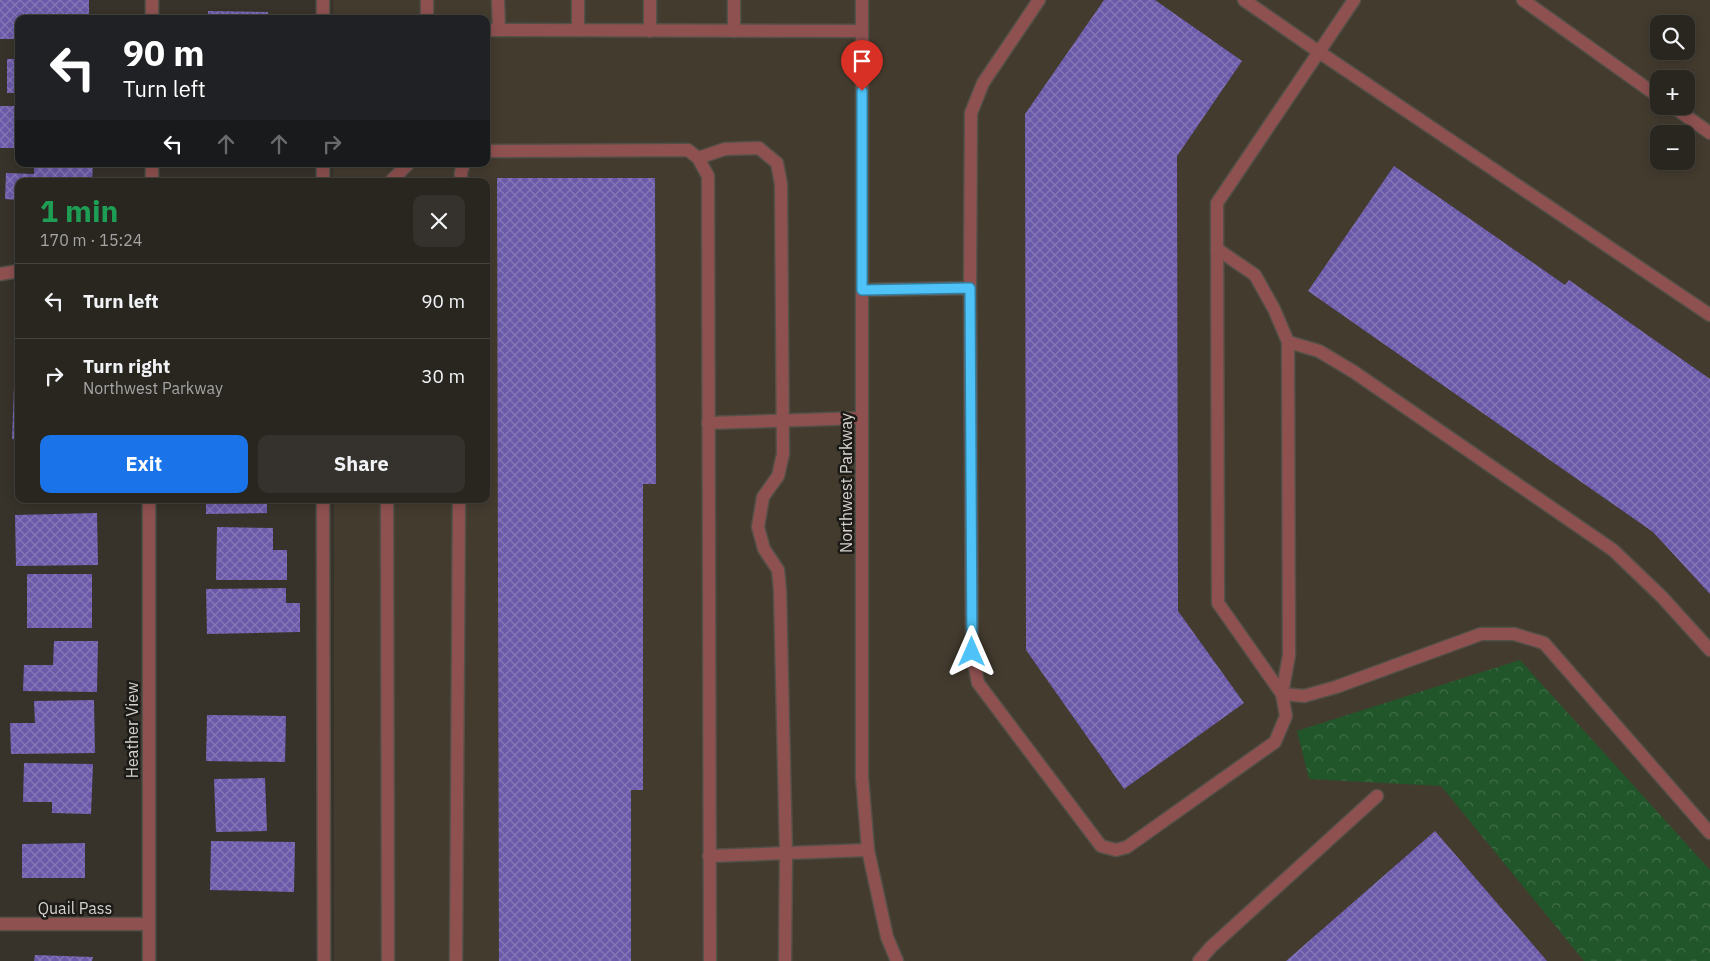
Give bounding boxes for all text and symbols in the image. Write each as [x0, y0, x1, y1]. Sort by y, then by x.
map controls [1650, 15, 1695, 170]
button: search [1650, 15, 1695, 60]
text: 90 m [123, 30, 205, 76]
icon: left [40, 35, 105, 100]
pin [841, 40, 883, 91]
icon: arrive [848, 47, 876, 75]
button: + [1650, 70, 1695, 115]
text: Turn left [123, 74, 206, 103]
button: − [1650, 125, 1695, 170]
icon: left [159, 130, 187, 158]
icon: ahead [212, 130, 240, 158]
icon: ahead [265, 130, 293, 158]
icon: right [318, 130, 346, 158]
text: 1 min [40, 191, 118, 230]
button: close [413, 195, 465, 247]
text: 170 m · 15:24 [40, 230, 142, 250]
icon: left [40, 287, 68, 315]
text: Turn left [83, 289, 159, 313]
text: 90 m [421, 289, 465, 313]
text: Turn right [83, 354, 170, 378]
icon: right [40, 362, 68, 390]
text: 30 m [421, 364, 465, 388]
text: Northwest Parkway [83, 378, 223, 398]
street label: Northwest Parkway [836, 413, 856, 553]
button: Exit [40, 435, 248, 493]
button: Share [258, 435, 465, 493]
position arrow [945, 625, 997, 677]
street label: Heather View [122, 682, 142, 778]
street label: Quail Pass [38, 898, 112, 918]

